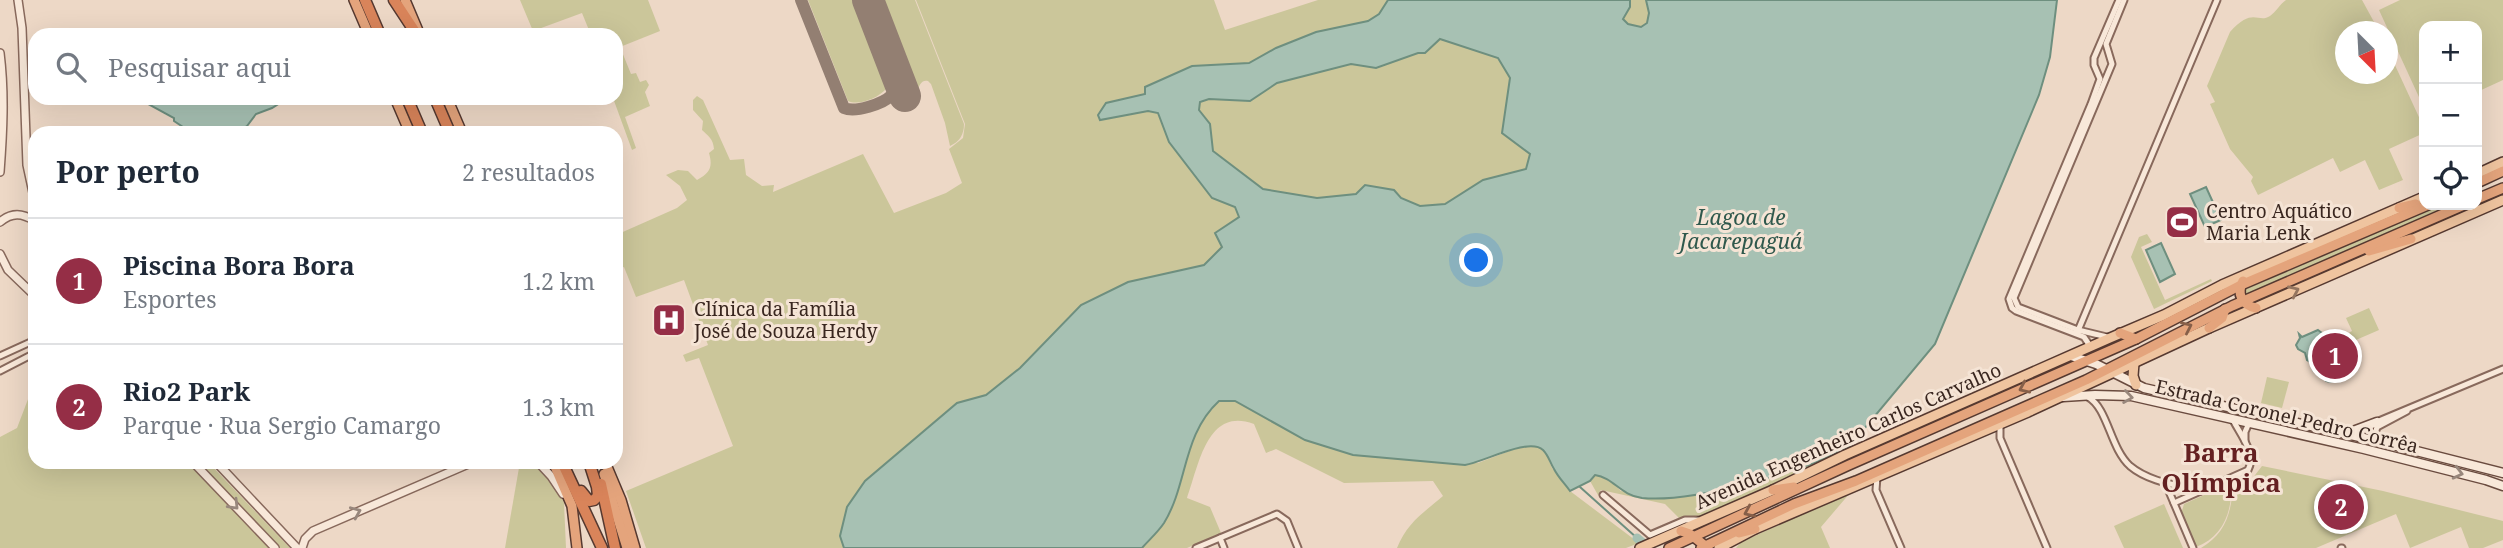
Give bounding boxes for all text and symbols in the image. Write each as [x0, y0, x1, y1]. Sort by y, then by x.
north arrow [2335, 21, 2398, 84]
map controls [2419, 21, 2482, 210]
button: + [2419, 21, 2482, 84]
search box [28, 28, 623, 105]
icon: search [52, 48, 90, 86]
text: Pesquisar aqui [108, 49, 291, 85]
button: − [2419, 84, 2482, 147]
button: locate [2419, 147, 2482, 210]
text: Por perto [56, 151, 200, 192]
text: 2 resultados [462, 156, 595, 188]
place label: Centro Aquático Maria Lenk [2206, 198, 2352, 246]
water label: Lagoa de Jacarepaguá [1676, 203, 1803, 255]
sports icon: Centro Aquático Maria Lenk [2163, 203, 2201, 241]
your location [1459, 243, 1493, 277]
text: Piscina Bora Bora [123, 247, 355, 283]
text: 1 [73, 265, 86, 297]
text: 1.2 km [522, 265, 595, 297]
text: Esportes [123, 283, 217, 315]
one-way arrow [2287, 285, 2299, 299]
place label: Clínica da Família José de Souza Herdy [693, 296, 878, 344]
hospital icon: Clínica da Família José de Souza Herdy [650, 301, 688, 339]
one-way arrow [2180, 321, 2192, 335]
pin: 1 [2312, 330, 2358, 382]
street label: Avenida Engenheiro Carlos Carvalho [1691, 356, 2005, 516]
text: Rio2 Park [123, 373, 250, 409]
street label: Estrada Coronel Pedro Corrêa [2153, 373, 2421, 459]
one-way arrow [2018, 380, 2031, 394]
one-way arrow [2122, 389, 2134, 404]
text: 2 [73, 391, 86, 423]
text: 1.3 km [522, 391, 595, 423]
text: Parque · Rua Sergio Camargo [123, 409, 441, 441]
district label: Barra Olímpica [2161, 434, 2281, 500]
one-way arrow [2452, 465, 2464, 479]
pin: 2 [2318, 481, 2364, 533]
one-way arrow [226, 497, 239, 510]
one-way arrow [1744, 504, 1757, 518]
one-way arrow [349, 506, 361, 520]

